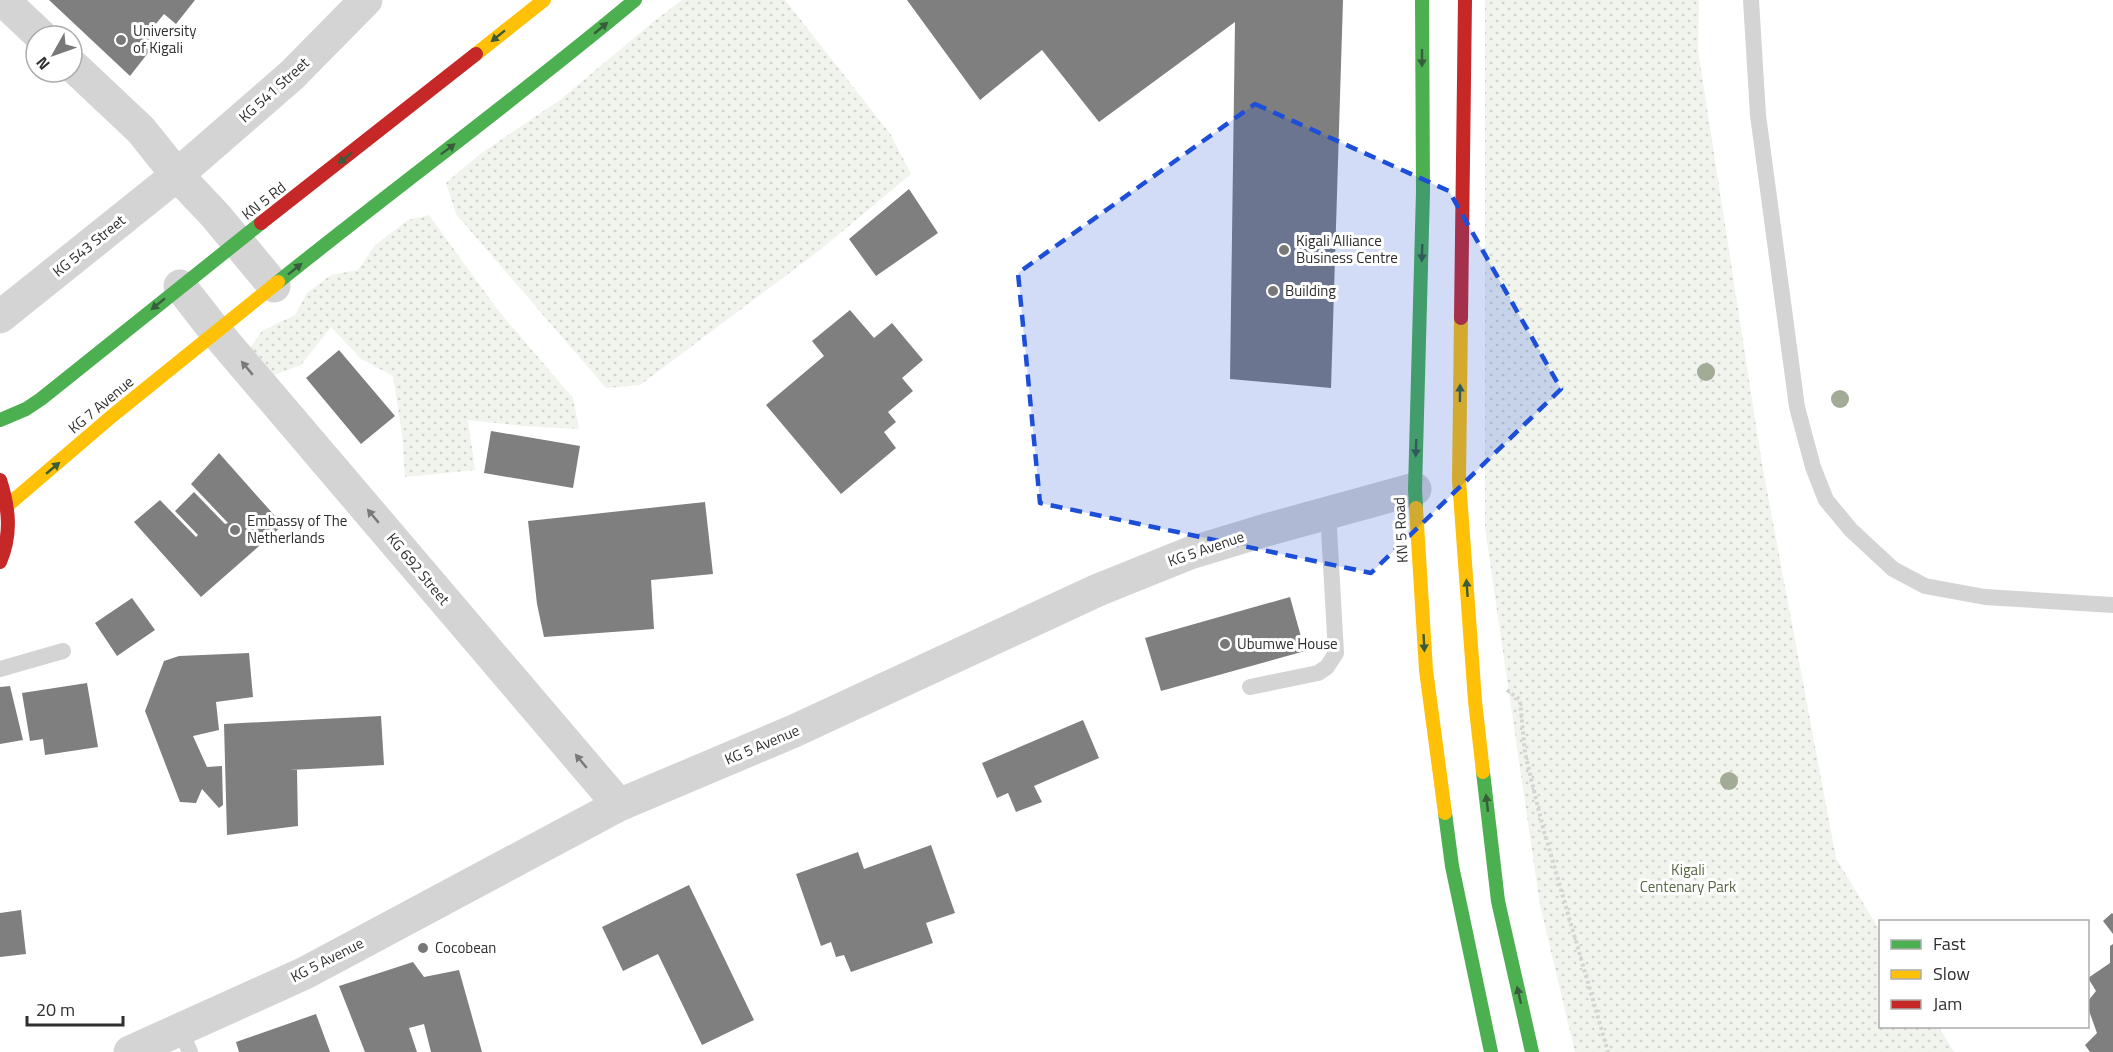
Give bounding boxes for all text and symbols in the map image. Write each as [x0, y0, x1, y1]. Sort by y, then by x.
place label: University of Kigali [133, 19, 197, 59]
one-way arrow [593, 22, 608, 35]
north arrow [24, 24, 84, 84]
one-way arrow [490, 30, 506, 43]
marker: University of Kigali [114, 33, 128, 47]
one-way arrow [1417, 49, 1427, 68]
street label: KG 541 Street [233, 51, 315, 128]
text: N [30, 52, 55, 76]
one-way arrow [440, 142, 456, 155]
one-way arrow [338, 152, 353, 164]
street label: KN 5 Rd [237, 176, 291, 225]
street label: KG 543 Street [47, 209, 131, 282]
place label: Kigali Alliance Business Centre [1296, 229, 1398, 269]
marker: Kigali Alliance Business Centre [1277, 243, 1291, 257]
one-way arrow [1417, 244, 1426, 263]
one-way arrow [287, 263, 303, 276]
place label: Building [1285, 279, 1336, 302]
marker: Building [1266, 284, 1280, 298]
one-way arrow [151, 297, 166, 309]
one-way arrow [240, 360, 253, 376]
street label: KG 7 Avenue [63, 370, 139, 439]
one-way arrow [1455, 384, 1465, 403]
one-way arrow [1412, 439, 1421, 458]
one-way arrow [45, 461, 61, 474]
street label: KN 5 Road [1387, 496, 1414, 564]
place label: Embassy of The Netherlands [247, 509, 347, 549]
one-way arrow [367, 509, 380, 524]
marker: Embassy of The Netherlands [228, 523, 242, 537]
street label: KG 5 Avenue [1165, 525, 1247, 572]
street label: KG 692 Street [381, 528, 456, 610]
one-way arrow [1462, 578, 1471, 597]
place label: Ubumwe House [1237, 632, 1338, 655]
one-way arrow [1420, 634, 1429, 653]
marker: Ubumwe House [1218, 637, 1232, 651]
street label: KG 5 Avenue [721, 718, 803, 771]
one-way arrow [575, 754, 588, 769]
one-way arrow [1482, 793, 1492, 812]
park label: Kigali Centenary Park [1640, 858, 1736, 898]
legend [1879, 920, 2089, 1028]
text: Fast [1933, 930, 1966, 957]
street label: KG 5 Avenue [286, 931, 367, 988]
place label: Cocobean [435, 936, 496, 959]
marker: Cocobean [416, 941, 430, 955]
text: Slow [1933, 960, 1970, 987]
one-way arrow [1514, 986, 1524, 1004]
scale bar [27, 989, 123, 1027]
text: Jam [1933, 990, 1962, 1017]
text: 20 m [36, 996, 75, 1023]

